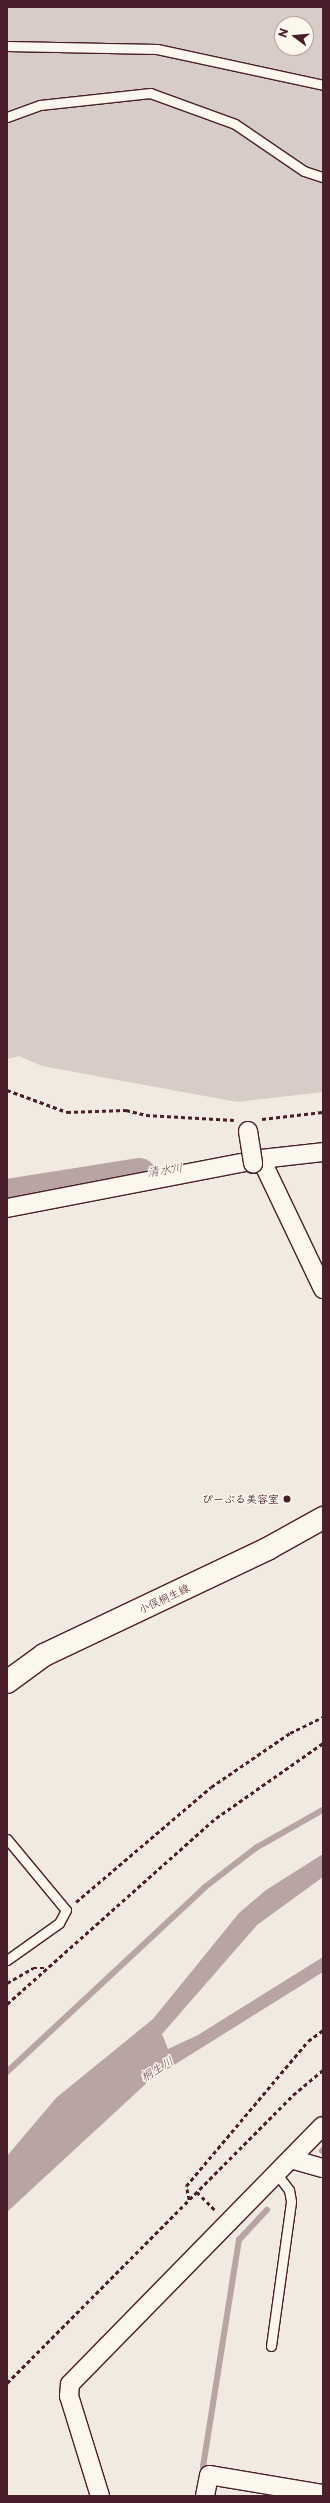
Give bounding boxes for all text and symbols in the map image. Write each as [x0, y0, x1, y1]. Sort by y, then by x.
north arrow [274, 16, 314, 56]
text: N [274, 26, 292, 39]
water label: 清水川 [146, 1160, 184, 1180]
place label: ぴーぷる美容室 [202, 1492, 279, 1506]
marker: ぴーぷる美容室 [282, 1494, 292, 1504]
street label: 小俣桐生線 [136, 1581, 192, 1617]
water label: 桐生川 [138, 2053, 176, 2085]

